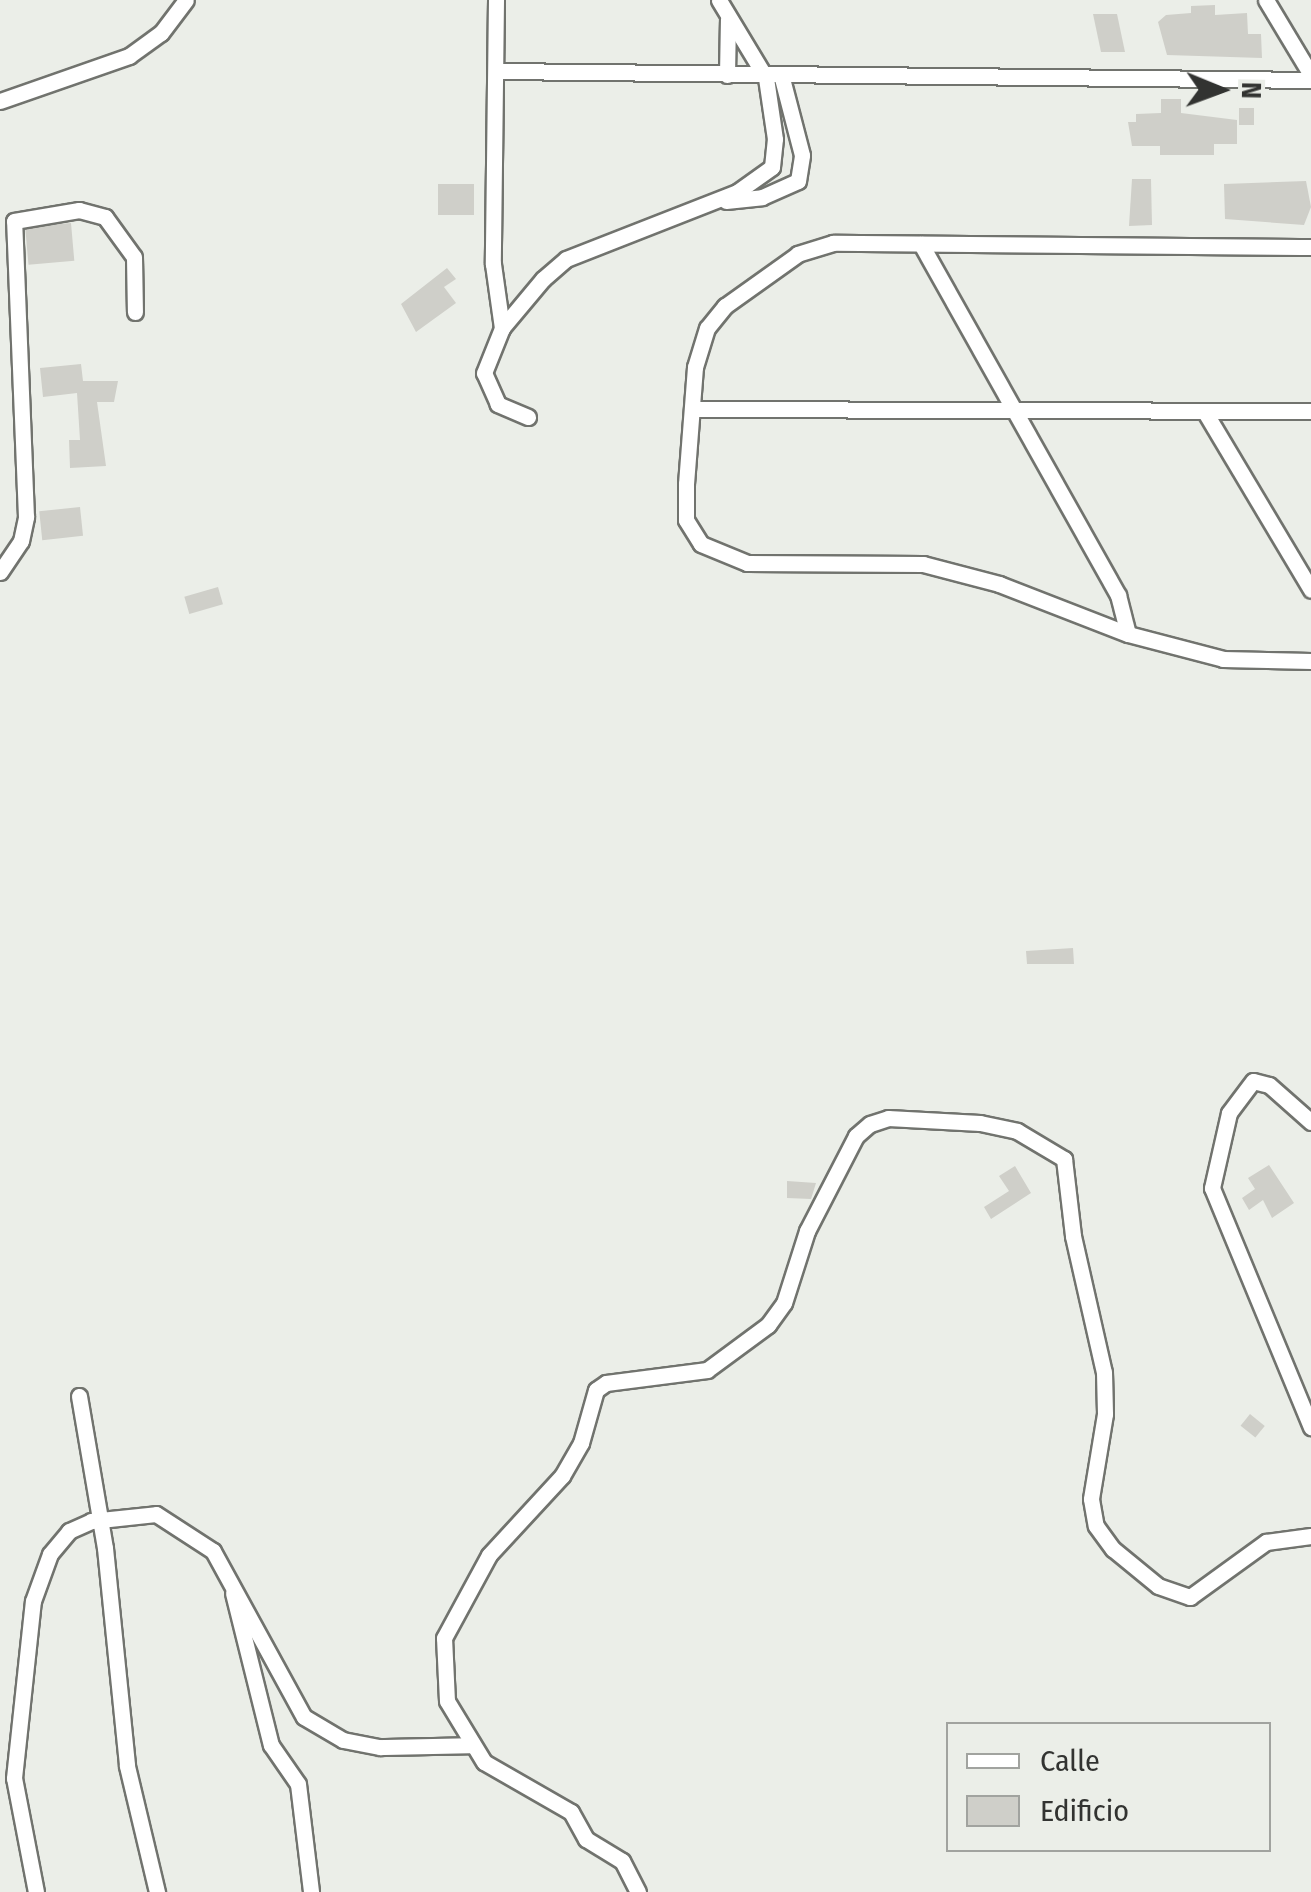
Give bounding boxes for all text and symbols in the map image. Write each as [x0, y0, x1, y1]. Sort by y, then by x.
north arrow [1171, 40, 1271, 140]
text: N [1235, 82, 1268, 99]
legend [946, 1722, 1271, 1852]
text: Calle [1040, 1743, 1100, 1779]
text: Edificio [1040, 1793, 1129, 1829]

